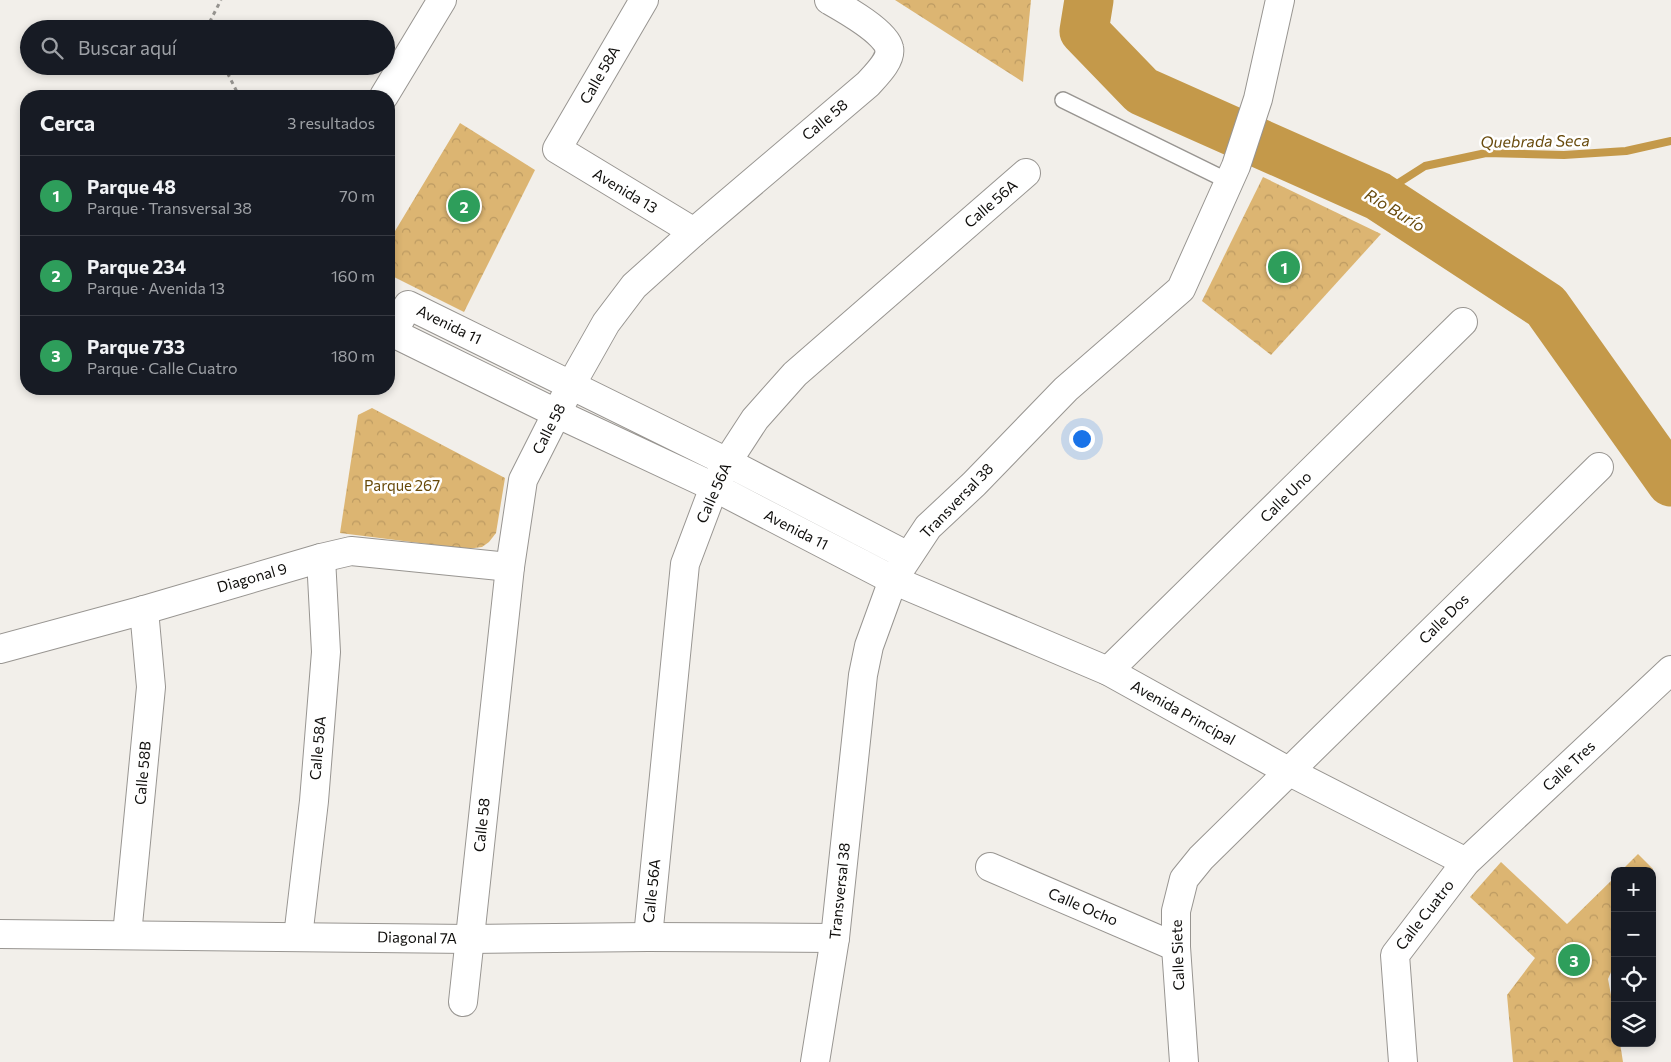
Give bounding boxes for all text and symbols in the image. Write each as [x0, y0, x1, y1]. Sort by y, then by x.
search box [20, 20, 395, 75]
icon: search [38, 34, 66, 62]
text: Buscar aquí [78, 36, 177, 59]
street label: Calle 58A [575, 42, 623, 107]
street label: Calle 58 [798, 95, 851, 144]
text: Cerca [40, 110, 95, 135]
text: 3 resultados [287, 113, 375, 132]
water label: Quebrada Seca [1480, 130, 1590, 151]
street label: Avenida 13 [590, 164, 661, 216]
text: Parque 48 [87, 175, 176, 198]
street label: Calle 56A [960, 175, 1020, 231]
water label: Río Burío [1362, 184, 1429, 235]
text: 1 [52, 186, 60, 205]
text: 70 m [339, 186, 375, 205]
pin: 2 [448, 187, 480, 225]
text: Parque · Transversal 38 [87, 198, 252, 217]
pin: 1 [1268, 248, 1300, 286]
text: Parque 234 [87, 255, 186, 278]
text: 2 [51, 266, 61, 285]
text: 160 m [331, 266, 375, 285]
text: Parque · Avenida 13 [87, 278, 225, 297]
street label: Avenida 11 [414, 301, 485, 347]
text: Parque 733 [87, 335, 185, 358]
text: 3 [51, 346, 61, 365]
text: 180 m [331, 346, 375, 365]
text: Parque · Calle Cuatro [87, 358, 238, 377]
street label: Calle 58 [528, 400, 568, 457]
your location [1069, 426, 1095, 452]
street label: Transversal 38 [916, 459, 997, 542]
street label: Calle 56A [692, 460, 734, 526]
street label: Calle Uno [1256, 467, 1315, 526]
park label: Parque 267 [364, 476, 440, 494]
street label: Avenida 11 [761, 505, 832, 553]
street label: Diagonal 9 [215, 558, 289, 596]
street label: Calle Dos [1415, 589, 1472, 647]
street label: Avenida Principal [1128, 676, 1239, 748]
street label: Calle 58A [305, 715, 329, 781]
street label: Calle Tres [1538, 736, 1598, 794]
street label: Calle 58B [130, 740, 154, 806]
street label: Calle 58 [469, 797, 493, 853]
street label: Transversal 38 [825, 842, 853, 940]
street label: Calle 56A [639, 858, 663, 924]
map controls [1611, 867, 1656, 1047]
button: + [1611, 867, 1656, 912]
street label: Calle Cuatro [1391, 876, 1457, 953]
street label: Calle Ocho [1046, 883, 1121, 929]
button: − [1611, 912, 1656, 957]
street label: Calle Siete [1167, 919, 1187, 991]
street label: Diagonal 7A [377, 927, 457, 947]
pin: 3 [1558, 941, 1590, 979]
button: locate [1611, 957, 1656, 1002]
button: layers [1611, 1002, 1656, 1047]

